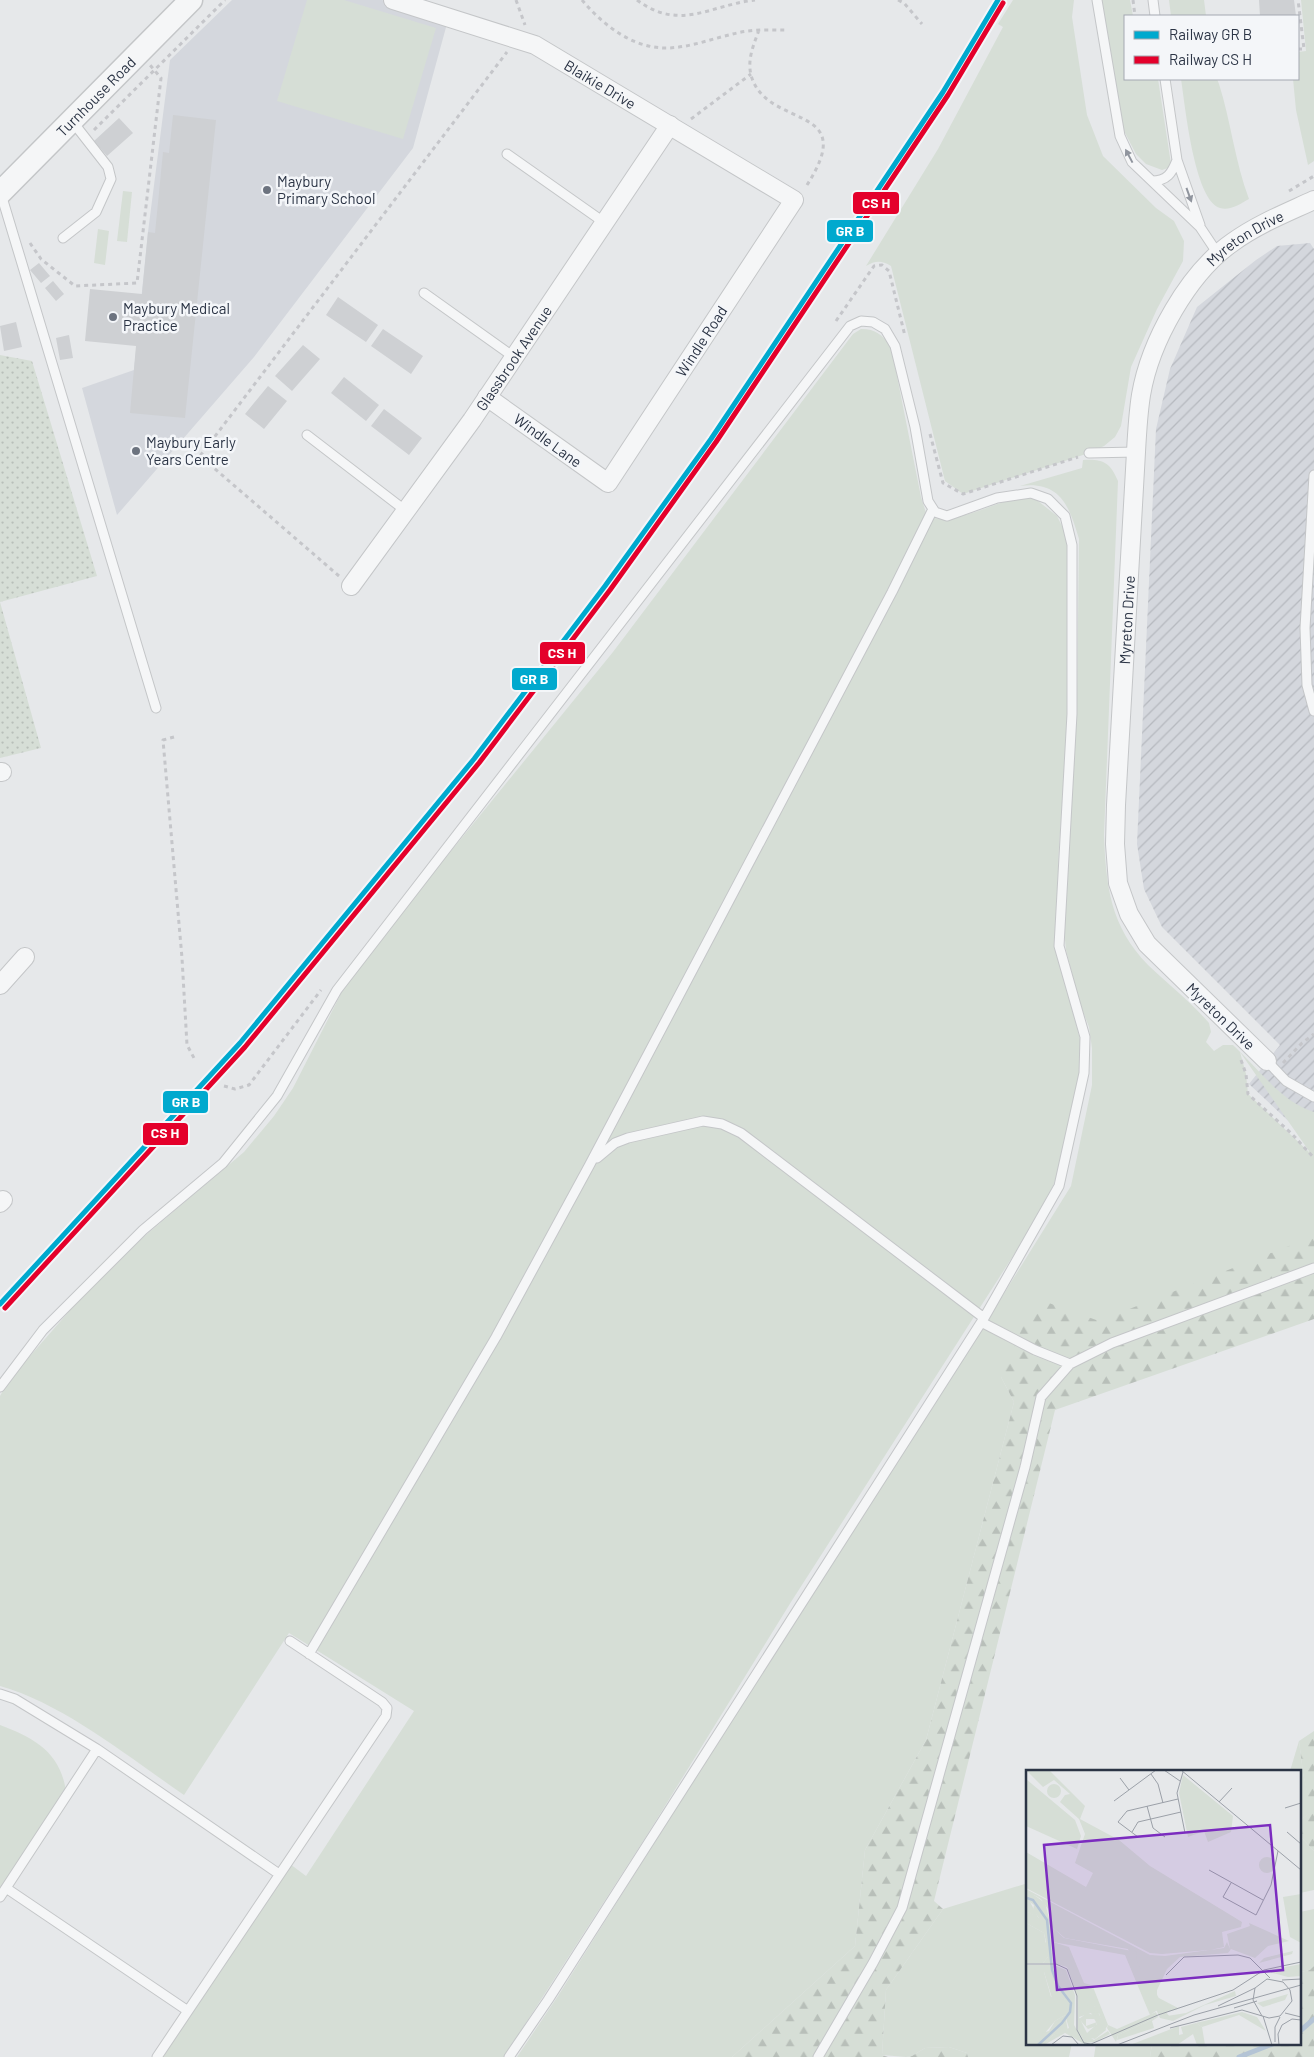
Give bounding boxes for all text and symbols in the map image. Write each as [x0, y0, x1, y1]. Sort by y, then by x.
legend [1124, 15, 1299, 80]
text: Railway GR B [1169, 25, 1252, 43]
text: Railway CS H [1169, 50, 1252, 68]
street label: Turnhouse Road [52, 53, 139, 140]
street label: Blaikie Drive [561, 56, 639, 112]
one-way arrow [1125, 149, 1134, 162]
place label: Maybury Primary School [277, 172, 375, 207]
marker: Maybury Primary School [261, 184, 273, 196]
one-way arrow [1186, 187, 1193, 202]
line badge: CS H [852, 191, 900, 215]
text: CS H [862, 194, 890, 211]
street label: Myreton Drive [1202, 206, 1286, 269]
line badge: GR B [826, 219, 874, 243]
text: GR B [836, 222, 864, 239]
place label: Maybury Medical Practice [123, 299, 230, 334]
street label: Glassbrook Avenue [472, 302, 555, 414]
street label: Windle Road [671, 302, 731, 380]
marker: Maybury Medical Practice [107, 311, 119, 323]
street label: Windle Lane [510, 409, 586, 471]
place label: Maybury Early Years Centre [146, 433, 236, 468]
marker: Maybury Early Years Centre [130, 445, 142, 457]
street label: Myreton Drive [1115, 575, 1138, 665]
line badge: CS H [539, 641, 586, 665]
text: CS H [548, 644, 576, 661]
line badge: GR B [511, 667, 558, 691]
text: GR B [520, 670, 548, 687]
street label: Myreton Drive [1183, 979, 1259, 1053]
line badge: GR B [162, 1090, 209, 1114]
text: GR B [172, 1093, 200, 1110]
line badge: CS H [142, 1122, 189, 1146]
text: CS H [151, 1124, 179, 1141]
inset map [1026, 1770, 1302, 2044]

